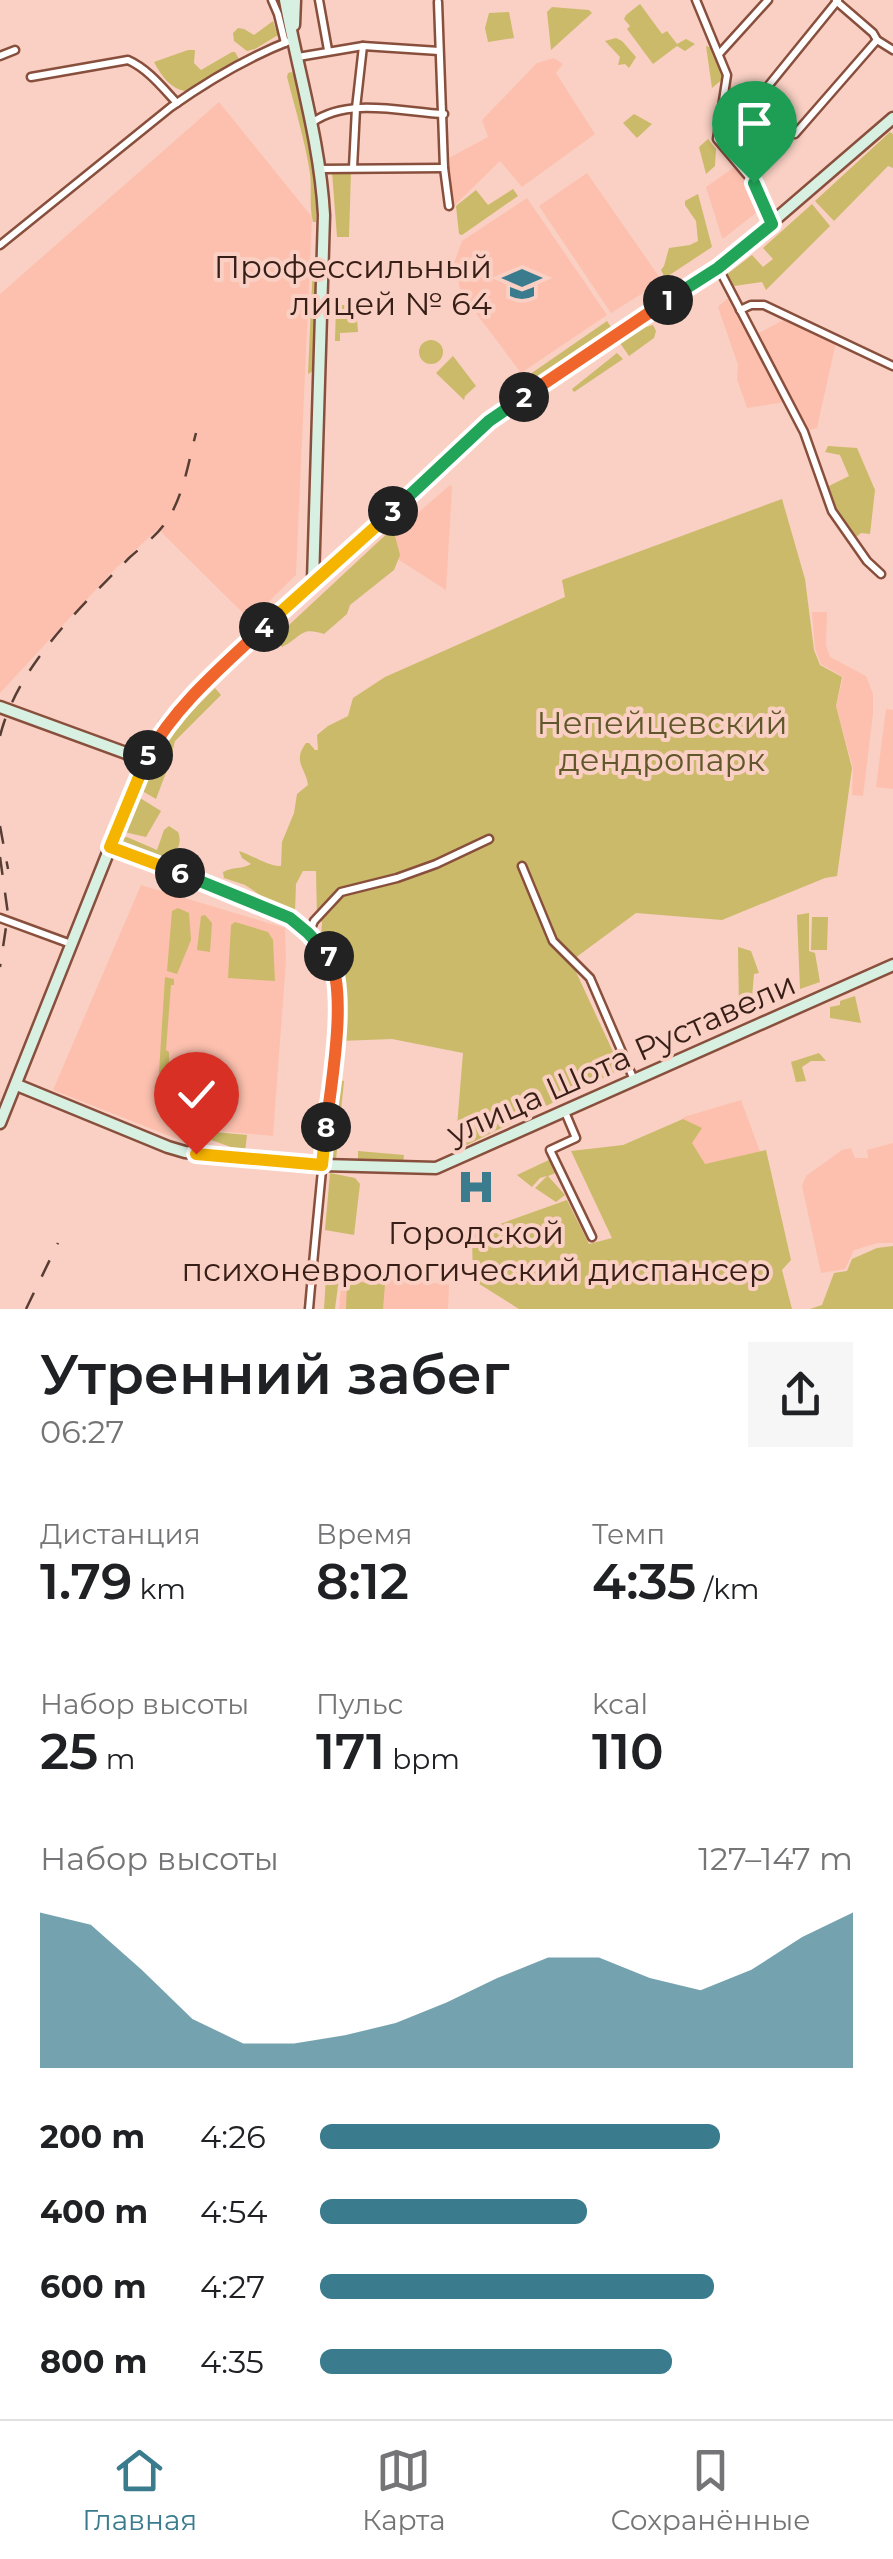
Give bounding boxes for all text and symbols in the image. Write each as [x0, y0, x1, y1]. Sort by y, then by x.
pin [712, 81, 797, 184]
icon: arrive [727, 96, 782, 151]
place label: Профессильный лицей № 64 [214, 247, 492, 323]
school or university icon: Профессильный лицей № 64 [501, 263, 543, 305]
pin: 1 [643, 275, 693, 325]
text: 1 [663, 283, 673, 317]
pin: 2 [499, 372, 549, 422]
text: 2 [516, 380, 532, 414]
pin: 3 [368, 486, 418, 536]
text: 3 [385, 494, 401, 528]
pin: 4 [239, 602, 289, 652]
text: 4 [254, 610, 274, 644]
park label: Непейцевский дендропарк [536, 703, 788, 779]
pin: 5 [123, 730, 173, 780]
text: 5 [140, 738, 156, 772]
pin: 6 [155, 848, 205, 898]
text: 6 [171, 856, 189, 890]
pin: 7 [304, 931, 354, 981]
text: 7 [320, 939, 338, 973]
street label: улица Шота Руставели [440, 963, 801, 1153]
pin [154, 1052, 239, 1155]
icon: check [169, 1067, 224, 1122]
pin: 8 [301, 1102, 351, 1152]
text: 8 [317, 1110, 335, 1144]
hospital icon: Городской психоневрологический диспансер [455, 1166, 497, 1208]
place label: Городской психоневрологический диспансер [181, 1213, 771, 1289]
text: Утренний забег [40, 1341, 510, 1408]
button: share [748, 1342, 853, 1447]
text: 06:27 [40, 1412, 124, 1451]
text: Дистанция [40, 1517, 201, 1551]
text: Время [316, 1517, 413, 1551]
text: Темп [592, 1517, 665, 1551]
text: 1.79 [40, 1551, 132, 1612]
text: 8:12 [316, 1551, 409, 1612]
text: 4:35 [592, 1551, 696, 1612]
text: km [132, 1572, 186, 1606]
text: /km [696, 1572, 759, 1606]
text: Набор высоты [40, 1687, 249, 1721]
text: Пульс [316, 1687, 403, 1721]
text: kcal [592, 1687, 648, 1721]
text: 25 [40, 1721, 98, 1782]
text: 171 [316, 1721, 385, 1782]
text: 110 [592, 1721, 664, 1782]
text: m [98, 1742, 135, 1776]
text: bpm [385, 1742, 460, 1776]
text: Набор высоты [40, 1839, 279, 1878]
text: 127–147 m [698, 1839, 853, 1878]
text: 200 m [40, 2117, 145, 2156]
text: 4:26 [200, 2117, 266, 2156]
text: 400 m [40, 2192, 148, 2231]
text: 4:54 [200, 2192, 267, 2231]
text: 600 m [40, 2267, 146, 2306]
text: 4:27 [200, 2267, 265, 2306]
text: 800 m [40, 2342, 147, 2381]
text: 4:35 [200, 2342, 264, 2381]
tab: Главная [82, 2443, 197, 2537]
tab: Карта [362, 2443, 446, 2537]
tab: Сохранённые [610, 2443, 811, 2537]

